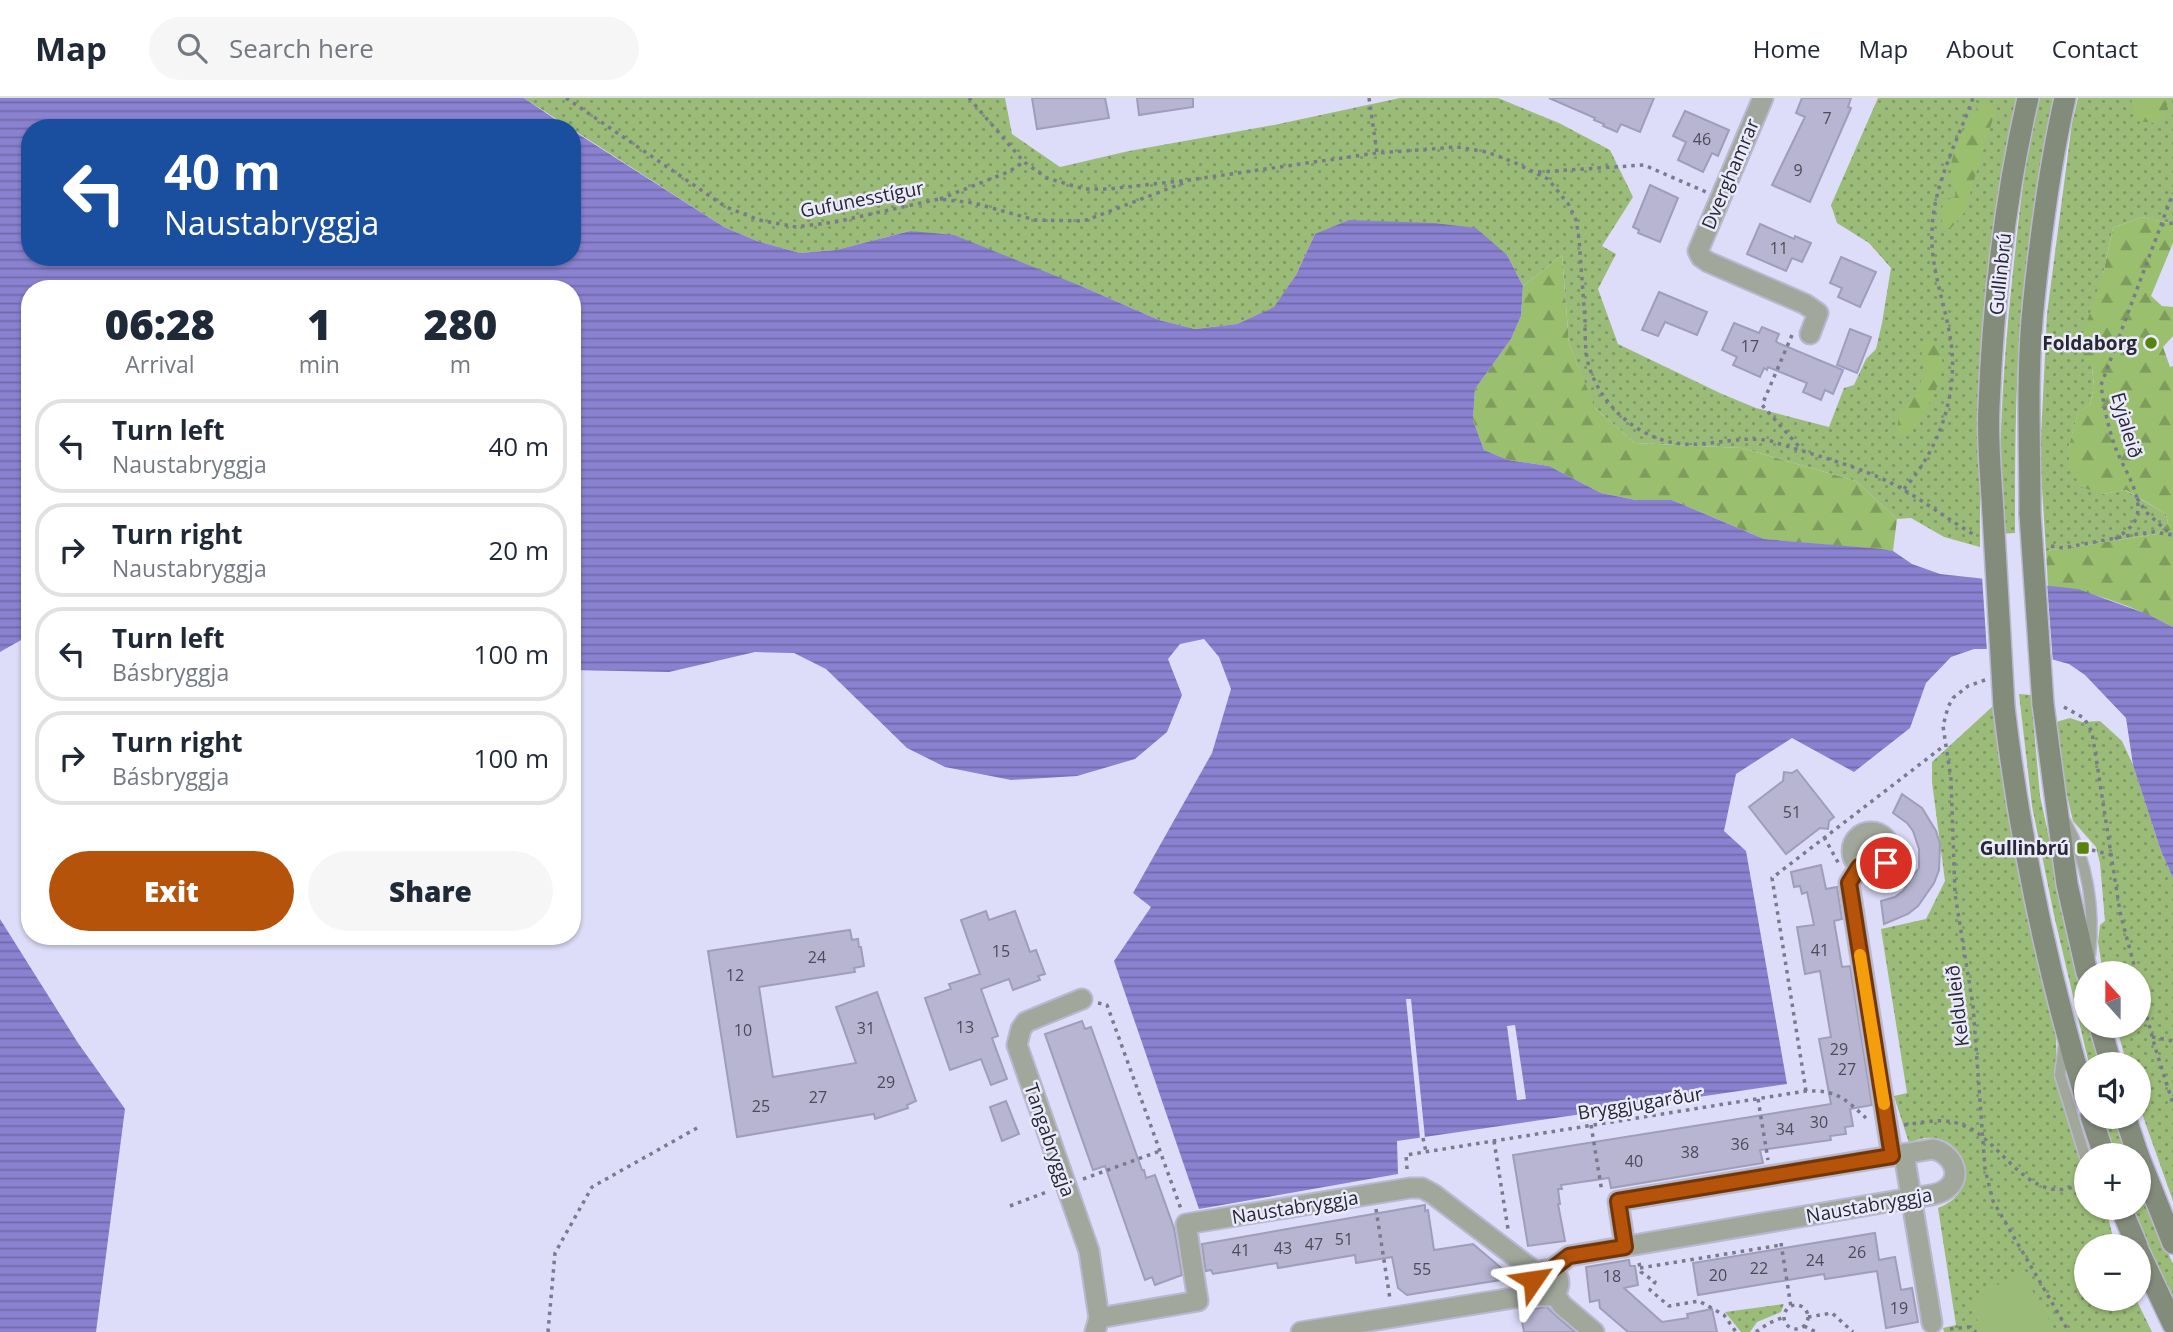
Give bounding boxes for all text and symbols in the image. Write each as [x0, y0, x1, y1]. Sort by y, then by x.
search box [149, 17, 639, 80]
text: Map [35, 26, 107, 71]
icon: search [173, 29, 211, 67]
text: Search here [229, 30, 374, 66]
text: Home [1753, 32, 1821, 65]
text: Map [1859, 32, 1908, 65]
text: About [1946, 32, 2014, 65]
text: Contact [2052, 32, 2138, 65]
house number: 7 [1822, 107, 1832, 129]
street label: Dverghamrar [1695, 114, 1765, 233]
house number: 46 [1693, 128, 1711, 150]
text: 40 m [164, 138, 281, 204]
icon: left [49, 147, 140, 238]
house number: 9 [1793, 159, 1803, 181]
street label: Gufunesstígur [798, 174, 926, 224]
text: Naustabryggja [164, 201, 379, 244]
street label: Gullinbrú [1983, 232, 2017, 316]
house number: 11 [1770, 237, 1788, 259]
text: 06:28 [105, 295, 215, 352]
text: 1 [307, 295, 332, 352]
text: 280 [424, 295, 497, 352]
place label: Foldaborg [2042, 330, 2137, 356]
house number: 17 [1741, 335, 1759, 357]
marker: Foldaborg [2143, 335, 2159, 351]
text: Arrival [125, 348, 195, 380]
text: min [299, 348, 340, 380]
text: m [450, 348, 471, 380]
street label: Eyjaleið [2105, 389, 2149, 461]
text: Turn left [112, 412, 224, 448]
icon: left [53, 427, 91, 465]
text: 40 m [488, 428, 549, 464]
text: Naustabryggja [112, 448, 267, 480]
text: Turn right [112, 516, 243, 552]
icon: right [53, 531, 91, 569]
text: 20 m [488, 532, 549, 568]
text: Naustabryggja [112, 552, 267, 584]
text: Turn left [112, 620, 224, 656]
icon: left [53, 635, 91, 673]
text: 100 m [474, 636, 549, 672]
text: Básbryggja [112, 656, 229, 688]
text: Turn right [112, 724, 243, 760]
icon: right [53, 739, 91, 777]
text: 100 m [474, 740, 549, 776]
text: Básbryggja [112, 760, 229, 792]
house number: 51 [1783, 801, 1801, 823]
pin [1856, 833, 1916, 893]
place label: Gullinbrú [1980, 835, 2069, 861]
marker: Gullinbrú [2075, 840, 2091, 856]
icon: arrive [1867, 844, 1905, 882]
button: Exit [49, 851, 294, 931]
button: Share [308, 851, 553, 931]
house number: 41 [1811, 939, 1829, 961]
house number: 15 [992, 940, 1010, 962]
house number: 24 [808, 946, 826, 968]
north arrow [2074, 961, 2151, 1038]
map controls [2074, 961, 2151, 1311]
house number: 12 [726, 964, 744, 986]
street label: Kelduleið [1939, 964, 1975, 1048]
house number: 13 [956, 1016, 974, 1038]
house number: 31 [857, 1017, 875, 1039]
house number: 10 [734, 1019, 752, 1041]
house number: 29 [1830, 1038, 1848, 1060]
button: sound [2074, 1052, 2151, 1129]
house number: 27 [1838, 1058, 1856, 1080]
house number: 29 [877, 1071, 895, 1093]
street label: Tangabryggja [1018, 1080, 1082, 1200]
street label: Bryggjugarður [1576, 1080, 1705, 1126]
house number: 27 [809, 1086, 827, 1108]
house number: 25 [752, 1095, 770, 1117]
house number: 30 [1810, 1111, 1828, 1133]
house number: 34 [1776, 1118, 1794, 1140]
house number: 36 [1731, 1133, 1749, 1155]
house number: 38 [1681, 1141, 1699, 1163]
button: + [2074, 1143, 2151, 1220]
house number: 40 [1625, 1150, 1643, 1172]
street label: Naustabryggja [1804, 1181, 1934, 1229]
street label: Naustabryggja [1230, 1184, 1360, 1230]
house number: 51 [1335, 1228, 1353, 1250]
house number: 47 [1305, 1233, 1323, 1255]
button: − [2074, 1234, 2151, 1311]
house number: 43 [1274, 1237, 1292, 1259]
house number: 41 [1232, 1239, 1250, 1261]
house number: 26 [1848, 1241, 1866, 1263]
position arrow [1496, 1243, 1570, 1317]
house number: 24 [1806, 1249, 1824, 1271]
house number: 22 [1750, 1257, 1768, 1279]
house number: 55 [1413, 1258, 1431, 1280]
house number: 20 [1709, 1264, 1727, 1286]
house number: 18 [1603, 1265, 1621, 1287]
house number: 19 [1890, 1297, 1908, 1319]

